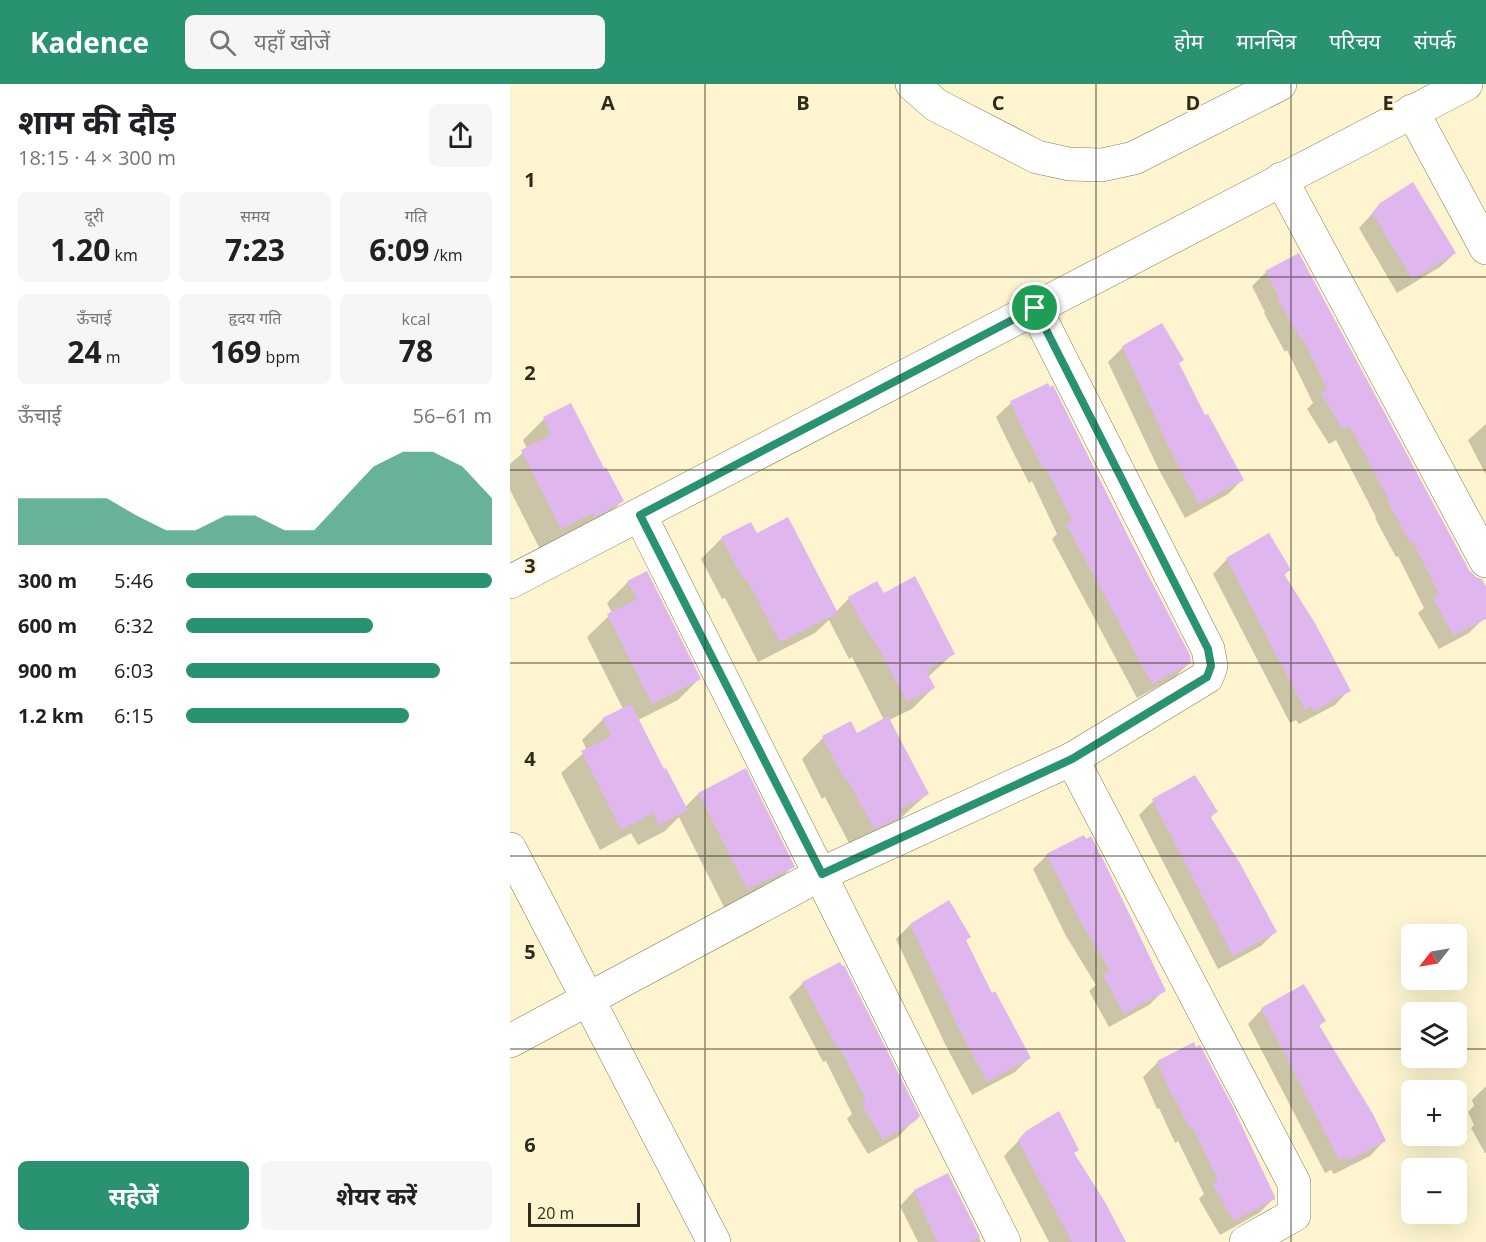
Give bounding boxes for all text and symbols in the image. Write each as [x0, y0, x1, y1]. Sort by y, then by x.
search box [185, 15, 605, 69]
text: Kadence [30, 23, 149, 61]
icon: search [206, 26, 239, 59]
text: यहाँ खोजें [254, 26, 330, 56]
text: होम [1174, 27, 1203, 55]
text: मानचित्र [1236, 27, 1296, 55]
text: परिचय [1329, 27, 1381, 55]
text: संपर्क [1414, 27, 1456, 55]
text: A [601, 89, 615, 116]
text: B [796, 89, 810, 116]
text: C [992, 89, 1005, 116]
text: D [1186, 89, 1200, 116]
text: E [1382, 89, 1394, 116]
text: शाम की दौड़ [18, 99, 176, 144]
button: share [429, 104, 492, 167]
text: 18:15 · 4 × 300 m [18, 144, 176, 171]
text: 1 [524, 166, 536, 193]
text: दूरी [84, 205, 104, 227]
text: समय [240, 205, 270, 227]
text: गति [405, 205, 427, 227]
text: 1.20 [50, 229, 110, 270]
text: 7:23 [225, 229, 285, 270]
text: 6:09 [369, 229, 429, 270]
text: km [110, 244, 138, 266]
text: /km [429, 244, 463, 266]
pin [1009, 282, 1060, 333]
icon: arrive [1018, 291, 1051, 324]
text: ऊँचाई [77, 307, 111, 329]
text: हृदय गति [228, 307, 282, 329]
text: kcal [402, 308, 431, 330]
text: 78 [399, 330, 433, 371]
text: 24 [67, 331, 102, 372]
text: 169 [210, 331, 261, 372]
text: m [102, 346, 121, 368]
text: bpm [261, 346, 300, 368]
text: 2 [524, 359, 536, 386]
text: ऊँचाई [18, 402, 61, 429]
text: 56–61 m [413, 402, 492, 429]
text: 3 [524, 552, 536, 579]
text: 300 m [18, 567, 77, 594]
text: 5:46 [114, 567, 154, 594]
text: 600 m [18, 612, 77, 639]
text: 6:32 [114, 612, 154, 639]
text: 900 m [18, 657, 77, 684]
text: 6:03 [114, 657, 154, 684]
text: 1.2 km [18, 702, 84, 729]
text: 6:15 [114, 702, 154, 729]
text: 4 [524, 745, 536, 772]
north arrow [1401, 924, 1467, 990]
map controls [1401, 924, 1467, 1224]
text: 5 [524, 938, 536, 965]
button: layers [1401, 1002, 1467, 1068]
button: + [1401, 1080, 1467, 1146]
text: 6 [524, 1131, 536, 1158]
button: − [1401, 1158, 1467, 1224]
button: सहेजें [18, 1161, 249, 1230]
button: शेयर करें [261, 1161, 492, 1230]
scale bar [528, 1200, 640, 1228]
text: 20 m [537, 1202, 574, 1224]

